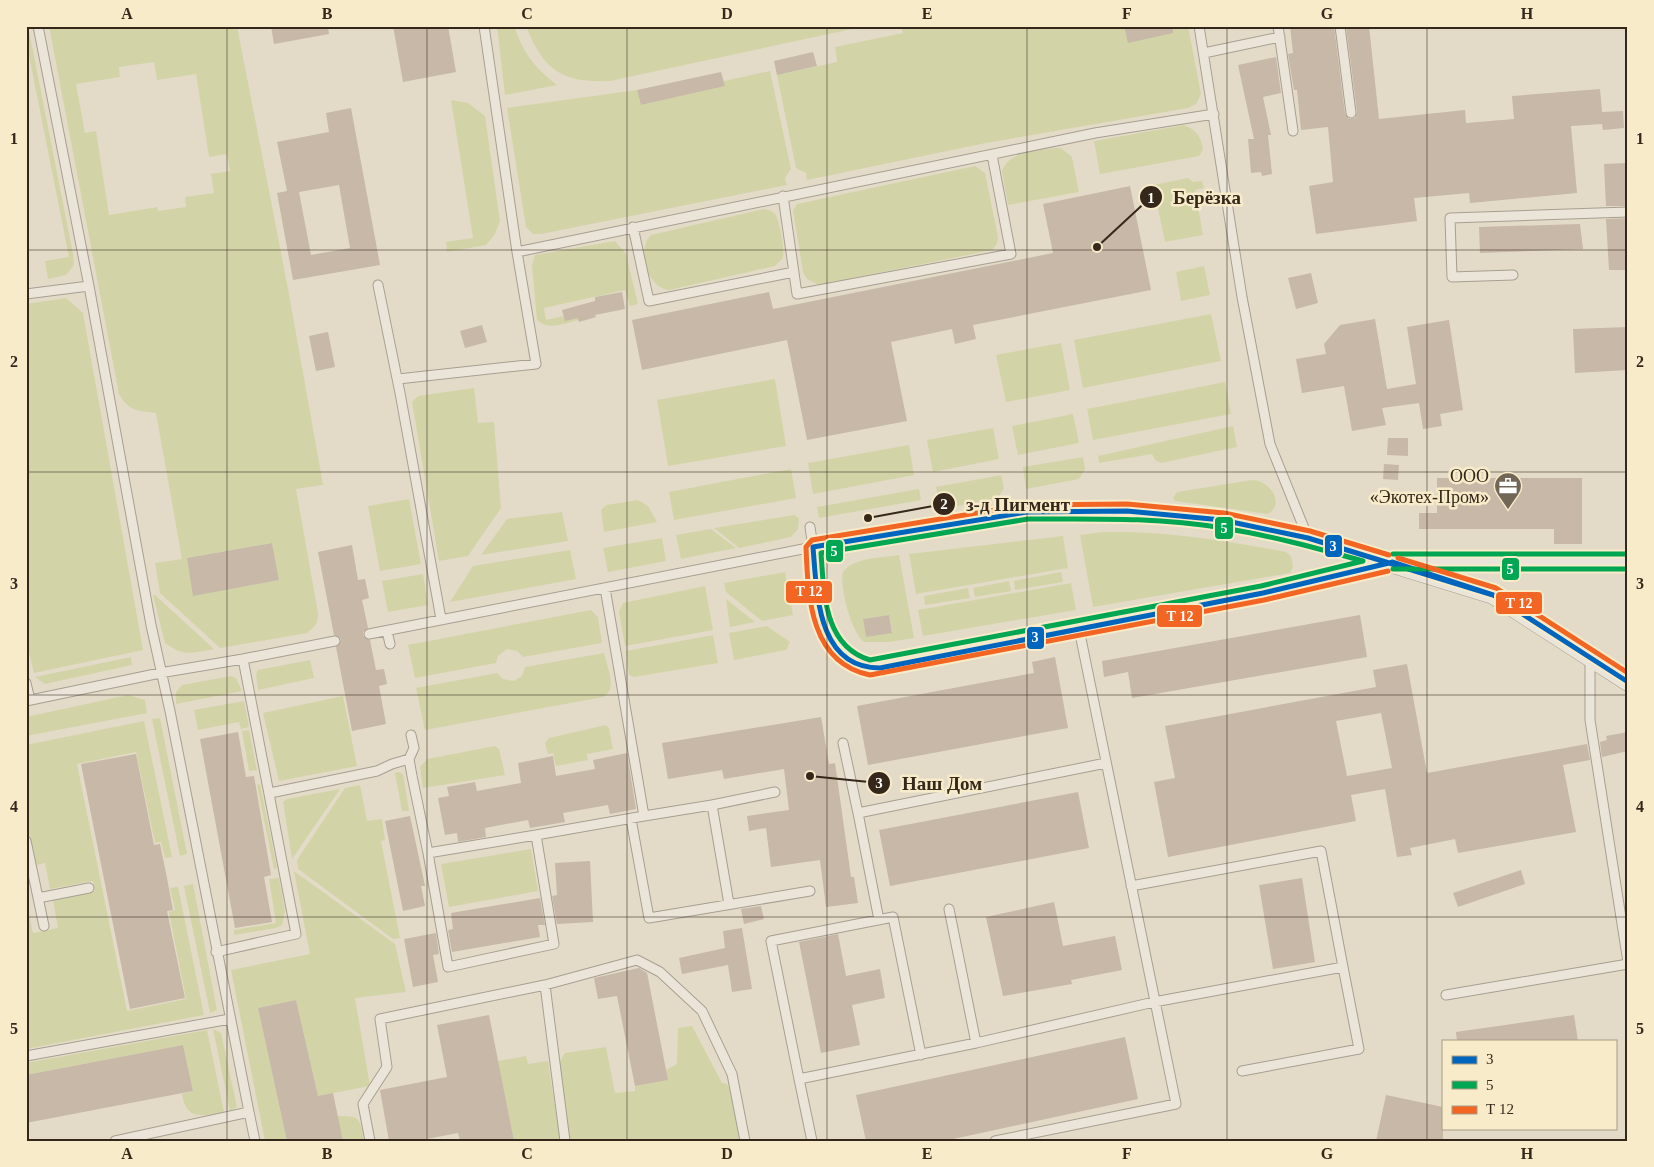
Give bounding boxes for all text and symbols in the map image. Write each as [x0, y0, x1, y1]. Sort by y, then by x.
text: A [121, 5, 133, 22]
text: B [322, 5, 333, 22]
text: C [521, 5, 533, 22]
text: D [721, 5, 733, 22]
text: E [922, 5, 932, 22]
text: F [1122, 5, 1132, 22]
text: G [1321, 5, 1334, 22]
text: H [1521, 5, 1534, 22]
text: 1 [10, 130, 18, 147]
text: 1 [1636, 130, 1644, 147]
callout: Берёзка [1138, 180, 1251, 214]
text: Берёзка [1173, 187, 1241, 208]
text: 1 [1147, 190, 1155, 206]
text: 2 [10, 353, 18, 370]
text: 2 [1636, 353, 1644, 370]
place label: ООО «Экотех-Пром» [1370, 466, 1489, 507]
office icon: ООО «Экотех-Пром» [1493, 471, 1523, 510]
callout: з-д Пигмент [931, 487, 1080, 521]
text: з-д Пигмент [966, 494, 1071, 515]
text: 2 [940, 496, 948, 512]
line badge: 5 [1214, 516, 1234, 540]
text: 5 [1221, 521, 1228, 536]
line badge: 3 [1324, 534, 1343, 558]
line badge: 5 [825, 539, 844, 563]
text: 3 [1330, 539, 1337, 554]
text: 5 [831, 544, 838, 559]
line badge: 5 [1501, 557, 1520, 581]
text: 5 [1507, 562, 1514, 577]
text: 3 [10, 575, 18, 592]
text: 3 [1636, 575, 1644, 592]
line badge: Т 12 [785, 580, 833, 604]
text: Т 12 [796, 584, 822, 599]
line badge: Т 12 [1495, 591, 1543, 615]
text: Т 12 [1506, 596, 1532, 611]
line badge: Т 12 [1156, 604, 1203, 628]
text: Т 12 [1167, 609, 1193, 624]
line badge: 3 [1026, 626, 1045, 650]
text: 3 [1032, 630, 1039, 645]
callout: Наш Дом [867, 766, 992, 800]
text: Наш Дом [902, 773, 982, 794]
text: 3 [875, 775, 883, 791]
text: 4 [10, 798, 18, 815]
text: 4 [1636, 798, 1644, 815]
text: 5 [10, 1020, 18, 1037]
text: 5 [1636, 1020, 1644, 1037]
legend [1442, 1040, 1616, 1130]
text: 3 [1486, 1051, 1494, 1067]
text: 5 [1486, 1077, 1494, 1093]
text: Т 12 [1486, 1101, 1514, 1117]
text: A [121, 1145, 133, 1162]
text: B [322, 1145, 333, 1162]
text: C [521, 1145, 533, 1162]
text: D [721, 1145, 733, 1162]
text: E [922, 1145, 932, 1162]
text: F [1122, 1145, 1132, 1162]
text: G [1321, 1145, 1334, 1162]
text: H [1521, 1145, 1534, 1162]

